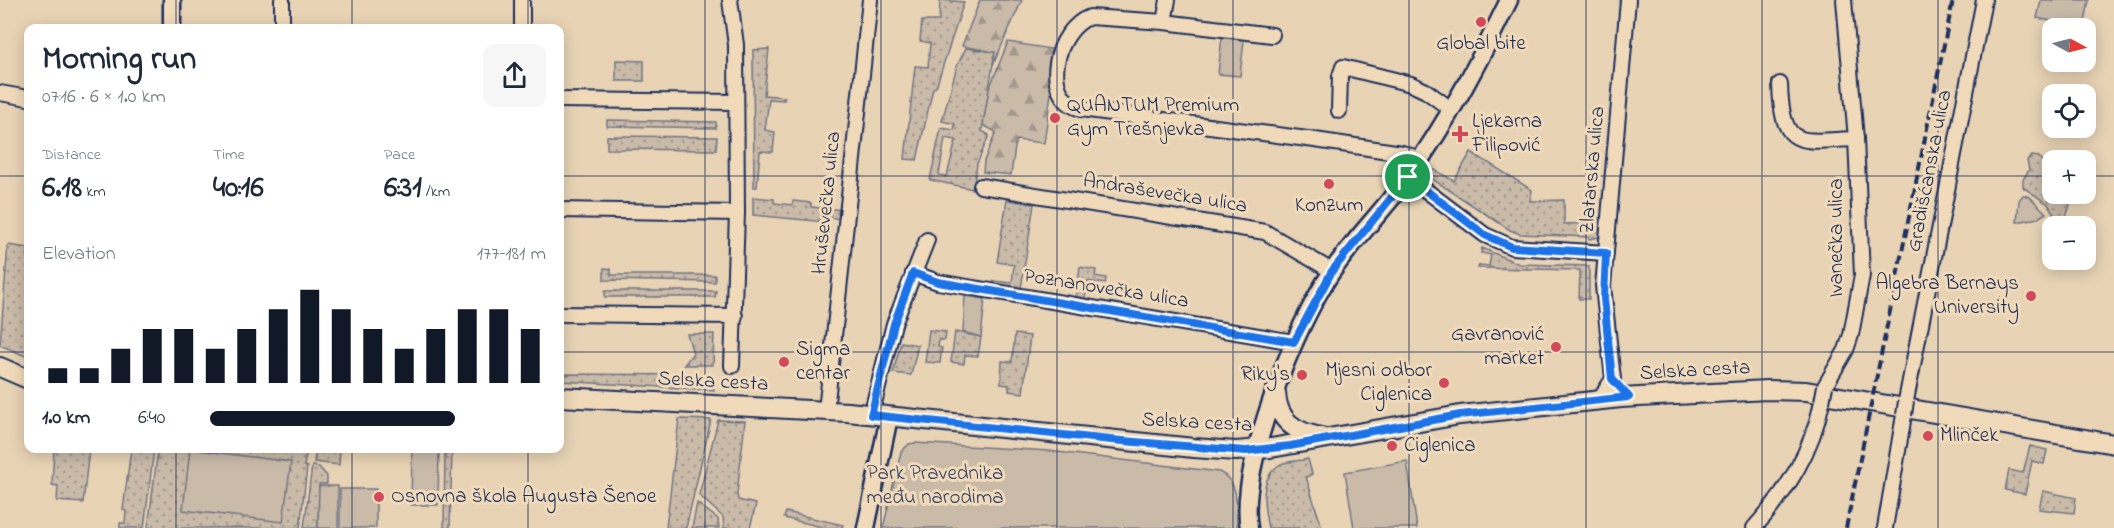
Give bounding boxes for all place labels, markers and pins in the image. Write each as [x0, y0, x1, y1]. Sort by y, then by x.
marker: Global bite [1474, 15, 1488, 29]
place label: Global bite [1436, 29, 1526, 59]
place label: QUANTUM Premium Gym Trešnjevka [1067, 91, 1239, 147]
place label: Ljekarna Filipović [1471, 107, 1542, 161]
marker: QUANTUM Premium Gym Trešnjevka [1048, 111, 1062, 125]
marker: Ljekarna Filipović [1453, 127, 1467, 141]
pin [1382, 151, 1433, 202]
marker: Konzum [1322, 177, 1336, 191]
place label: Konzum [1295, 191, 1363, 221]
place label: Algebra Bernays University [1875, 269, 2019, 325]
marker: Algebra Bernays University [2024, 289, 2038, 303]
place label: Gavranović market [1451, 320, 1545, 374]
place label: Sigma centar [796, 335, 850, 389]
marker: Gavranović market [1549, 340, 1563, 354]
marker: Sigma centar [777, 355, 791, 369]
place label: Mjesni odbor Ciglenica [1325, 356, 1432, 412]
place label: Riky's [1241, 360, 1290, 392]
marker: Riky's [1295, 368, 1309, 382]
marker: Mjesni odbor Ciglenica [1437, 376, 1451, 390]
place label: Mlinček [1940, 421, 1999, 451]
marker: Mlinček [1921, 429, 1935, 443]
place label: Ciglenica [1404, 431, 1476, 463]
marker: Ciglenica [1385, 439, 1399, 453]
place label: Osnovna škola Augusta Šenoe [391, 482, 657, 514]
marker: Osnovna škola Augusta Šenoe [372, 490, 386, 504]

